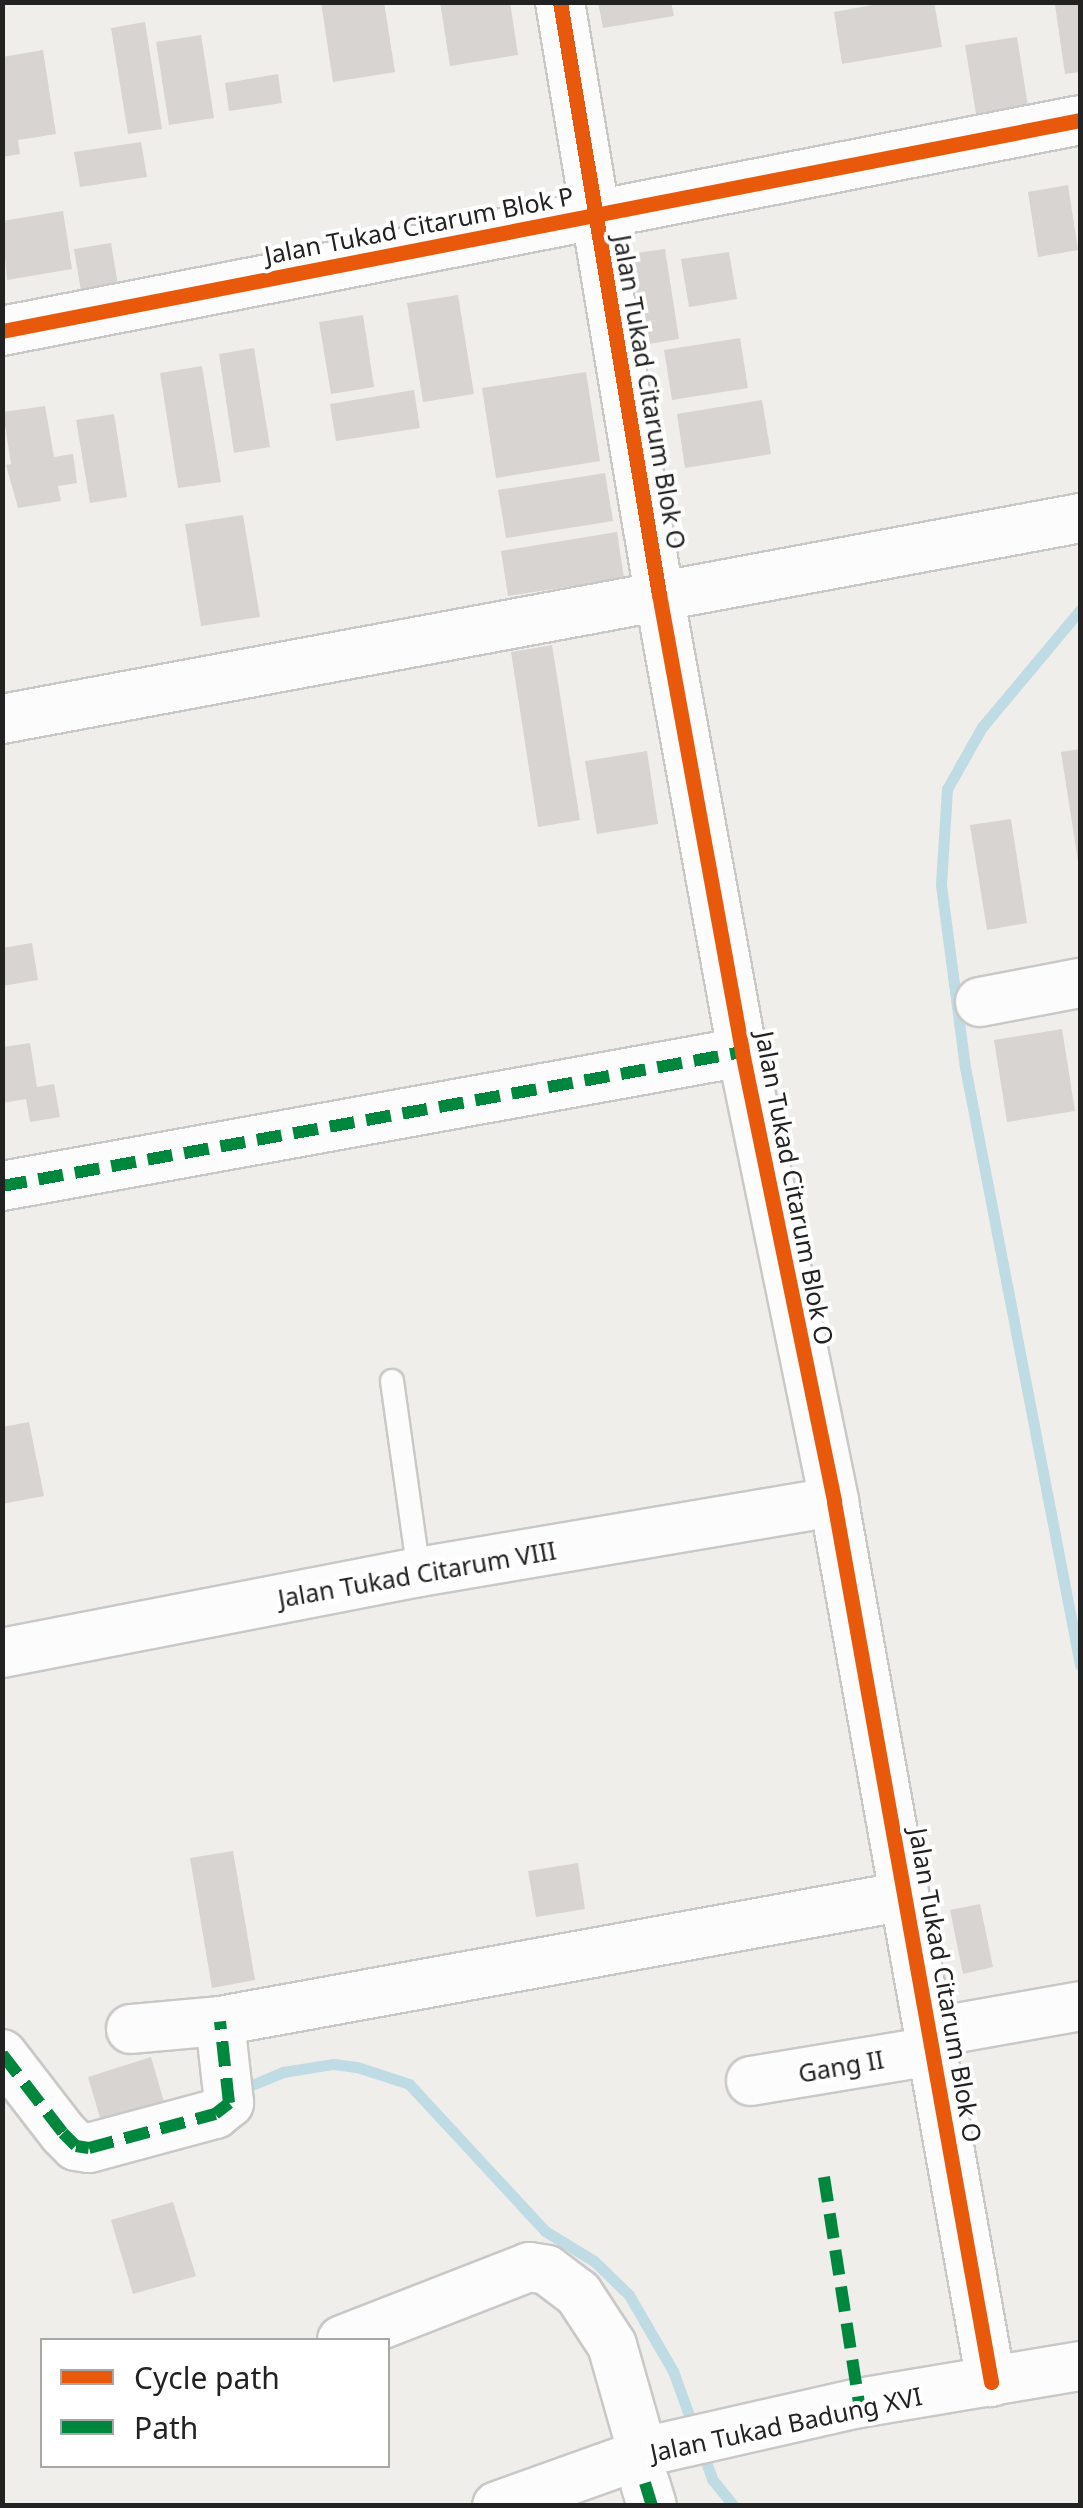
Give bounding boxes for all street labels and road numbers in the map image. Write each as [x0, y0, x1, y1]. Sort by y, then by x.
street label: Jalan Tukad Citarum Blok P [262, 180, 576, 270]
street label: Jalan Tukad Citarum Blok O [608, 232, 692, 552]
street label: Jalan Tukad Citarum Blok O [750, 1029, 840, 1347]
street label: Jalan Tukad Citarum VIII [276, 1535, 558, 1613]
street label: Jalan Tukad Citarum Blok O [904, 1825, 988, 2145]
street label: Gang II [796, 2044, 886, 2088]
street label: Jalan Tukad Badung XVI [647, 2381, 925, 2467]

